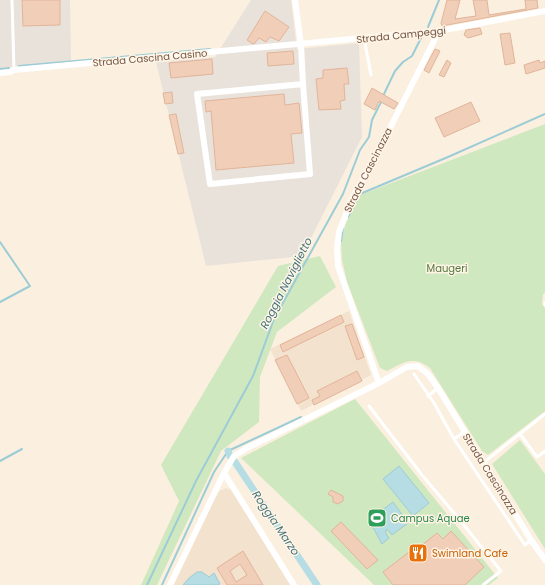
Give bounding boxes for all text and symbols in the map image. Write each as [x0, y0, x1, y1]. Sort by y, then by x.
street label: Strada Campeggi [356, 23, 446, 47]
street label: Strada Cascina Casino [92, 46, 208, 70]
street label: Strada Cascinazza [340, 125, 396, 215]
water label: Roggia Naviglietto [256, 234, 316, 332]
park label: Maugeri [427, 261, 467, 276]
street label: Strada Cascinazza [459, 430, 521, 518]
water label: Roggia Marzo [248, 487, 304, 559]
sports icon: Campus Aquae [366, 507, 388, 529]
place label: Campus Aquae [391, 511, 470, 526]
restaurant icon: Swimland Cafe [407, 542, 429, 564]
place label: Swimland Cafe [432, 546, 508, 561]

